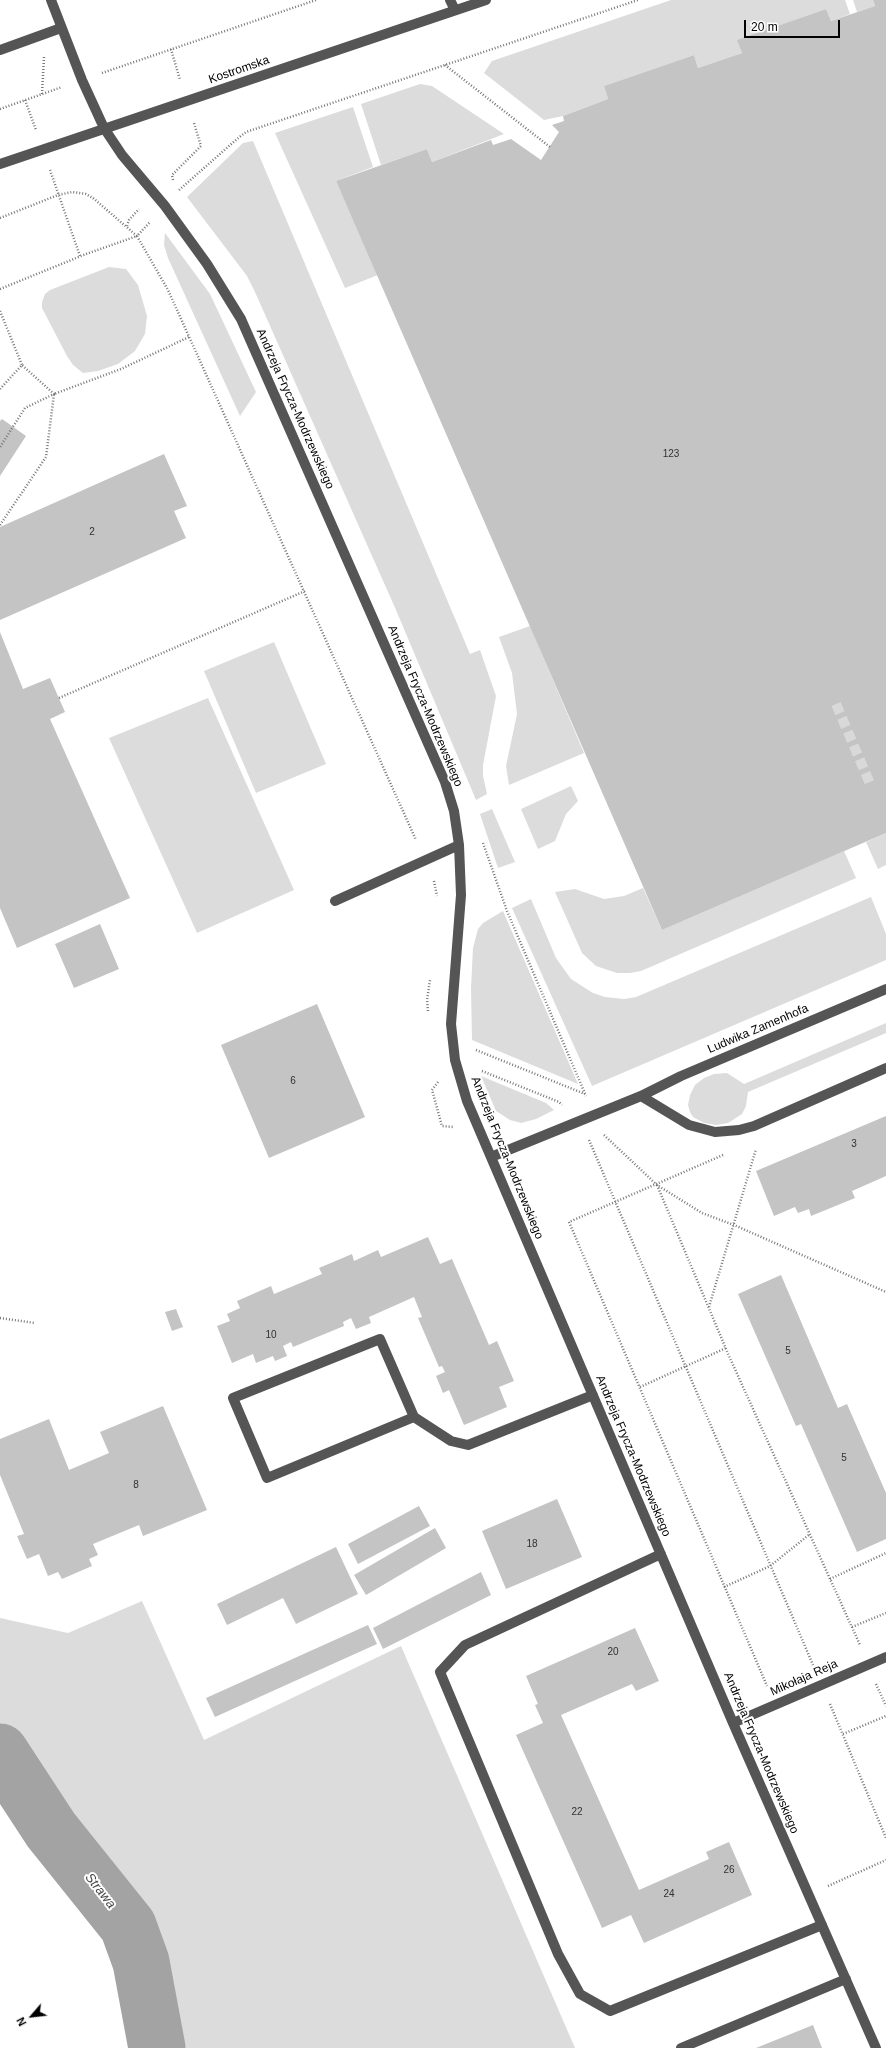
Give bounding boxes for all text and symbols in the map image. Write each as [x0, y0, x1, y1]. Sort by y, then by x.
scale bar [746, 12, 842, 38]
text: 20 m [751, 20, 778, 34]
street label: Kostromska [207, 53, 271, 87]
street label: Andrzeja Frycza-Modrzewskiego [253, 327, 337, 491]
house number: 123 [663, 448, 679, 460]
house number: 2 [89, 526, 95, 538]
street label: Andrzeja Frycza-Modrzewskiego [384, 623, 466, 789]
street label: Ludwika Zamenhofa [705, 1001, 811, 1057]
house number: 6 [290, 1075, 296, 1087]
street label: Andrzeja Frycza-Modrzewskiego [468, 1075, 546, 1241]
house number: 3 [851, 1138, 857, 1150]
house number: 10 [265, 1329, 277, 1341]
house number: 5 [785, 1345, 791, 1357]
street label: Andrzeja Frycza-Modrzewskiego [592, 1373, 674, 1539]
house number: 5 [841, 1452, 847, 1464]
house number: 8 [133, 1479, 139, 1491]
house number: 18 [526, 1538, 538, 1550]
house number: 20 [607, 1646, 619, 1658]
street label: Mikołaja Reja [768, 1657, 840, 1699]
street label: Andrzeja Frycza-Modrzewskiego [720, 1670, 802, 1836]
house number: 22 [571, 1806, 583, 1818]
house number: 26 [723, 1864, 735, 1876]
water label: Strawa [81, 1870, 119, 1912]
house number: 24 [663, 1888, 675, 1900]
north arrow [12, 1996, 52, 2036]
text: N [14, 2015, 29, 2028]

